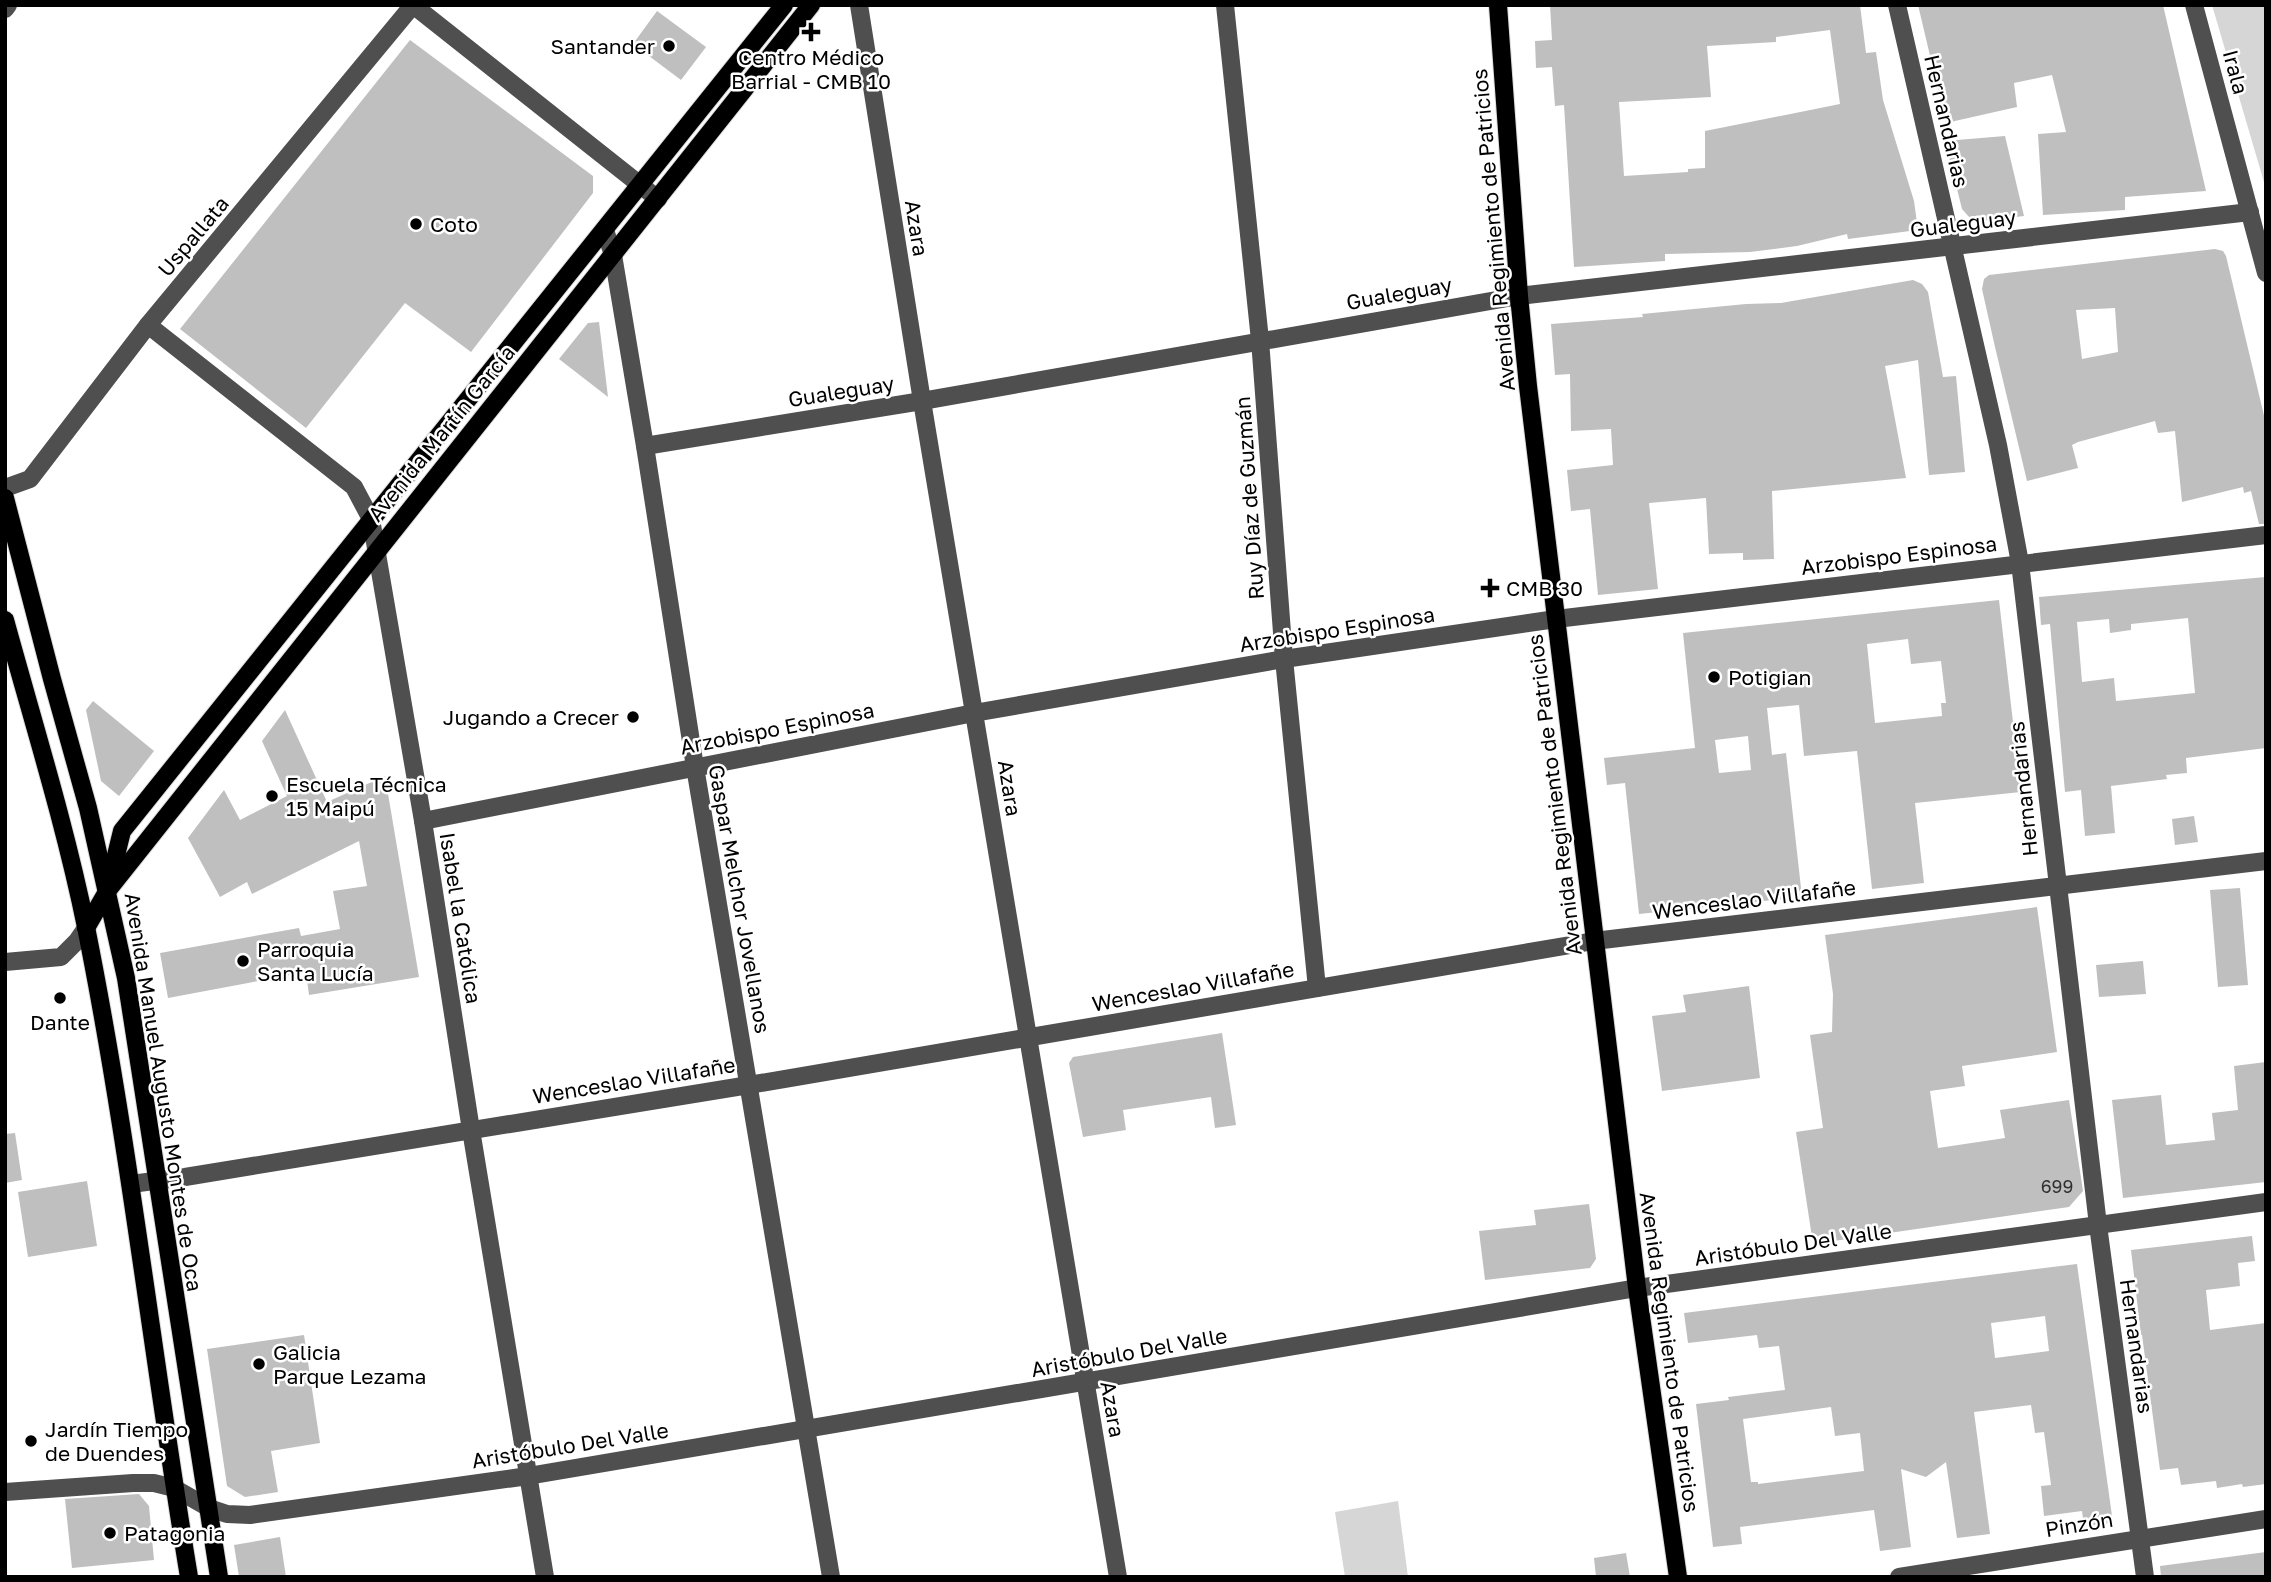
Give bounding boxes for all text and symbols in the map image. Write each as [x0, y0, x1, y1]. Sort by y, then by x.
marker: Centro Médico Barrial - CMB 10 [801, 22, 821, 42]
place label: Santander [551, 33, 655, 59]
marker: Santander [661, 38, 677, 54]
place label: Centro Médico Barrial - CMB 10 [731, 44, 891, 94]
street label: Irala [2218, 47, 2254, 97]
street label: Hernandarias [1919, 52, 1975, 190]
street label: Avenida Regimiento de Patricios [1466, 68, 1520, 392]
street label: Uspallata [152, 191, 234, 281]
street label: Azara [900, 198, 934, 258]
street label: Gualeguay [1908, 204, 2018, 242]
place label: Coto [430, 211, 478, 237]
marker: Coto [408, 216, 424, 232]
street label: Gualeguay [1344, 271, 1454, 315]
street label: Avenida Martín García [362, 340, 520, 526]
street label: Gualeguay [786, 370, 896, 412]
street label: Ruy Díaz de Guzmán [1229, 396, 1269, 600]
street label: Arzobispo Espinosa [1800, 530, 1998, 580]
place label: CMB 30 [1506, 575, 1583, 601]
marker: CMB 30 [1480, 578, 1500, 598]
street label: Arzobispo Espinosa [1238, 601, 1436, 657]
street label: Avenida Regimiento de Patricios [1521, 633, 1587, 957]
place label: Potigian [1728, 664, 1812, 690]
marker: Potigian [1706, 669, 1722, 685]
street label: Arzobispo Espinosa [678, 696, 876, 760]
place label: Jugando a Crecer [443, 704, 619, 730]
marker: Jugando a Crecer [625, 709, 641, 725]
street label: Hernandarias [2003, 720, 2043, 858]
street label: Azara [993, 758, 1027, 818]
street label: Gaspar Melchor Jovellanos [704, 763, 776, 1035]
place label: Escuela Técnica 15 Maipú [286, 771, 447, 821]
marker: Escuela Técnica 15 Maipú [264, 788, 280, 804]
street label: Isabel la Católica [435, 830, 487, 1006]
street label: Wenceslao Villafañe [1651, 874, 1857, 924]
street label: Avenida Manuel Augusto Montes de Oca [120, 891, 208, 1293]
place label: Parroquia Santa Lucía [257, 936, 374, 986]
marker: Parroquia Santa Lucía [235, 953, 251, 969]
street label: Wenceslao Villafañe [1090, 955, 1296, 1017]
marker: Dante [52, 990, 68, 1006]
place label: Dante [30, 1009, 90, 1035]
street label: Wenceslao Villafañe [531, 1051, 737, 1109]
house number: 699 [2041, 1175, 2073, 1197]
street label: Avenida Regimiento de Patricios [1635, 1190, 1705, 1514]
street label: Aristóbulo Del Valle [1693, 1217, 1893, 1271]
street label: Hernandarias [2115, 1277, 2159, 1415]
street label: Aristóbulo Del Valle [1029, 1322, 1229, 1382]
place label: Galicia Parque Lezama [273, 1339, 426, 1389]
marker: Galicia Parque Lezama [251, 1356, 267, 1372]
street label: Azara [1095, 1379, 1131, 1439]
place label: Jardín Tiempo de Duendes [45, 1416, 188, 1466]
street label: Aristóbulo Del Valle [470, 1417, 670, 1473]
marker: Jardín Tiempo de Duendes [23, 1433, 39, 1449]
street label: Pinzón [2043, 1506, 2115, 1542]
place label: Patagonia [124, 1520, 225, 1546]
marker: Patagonia [102, 1525, 118, 1541]

